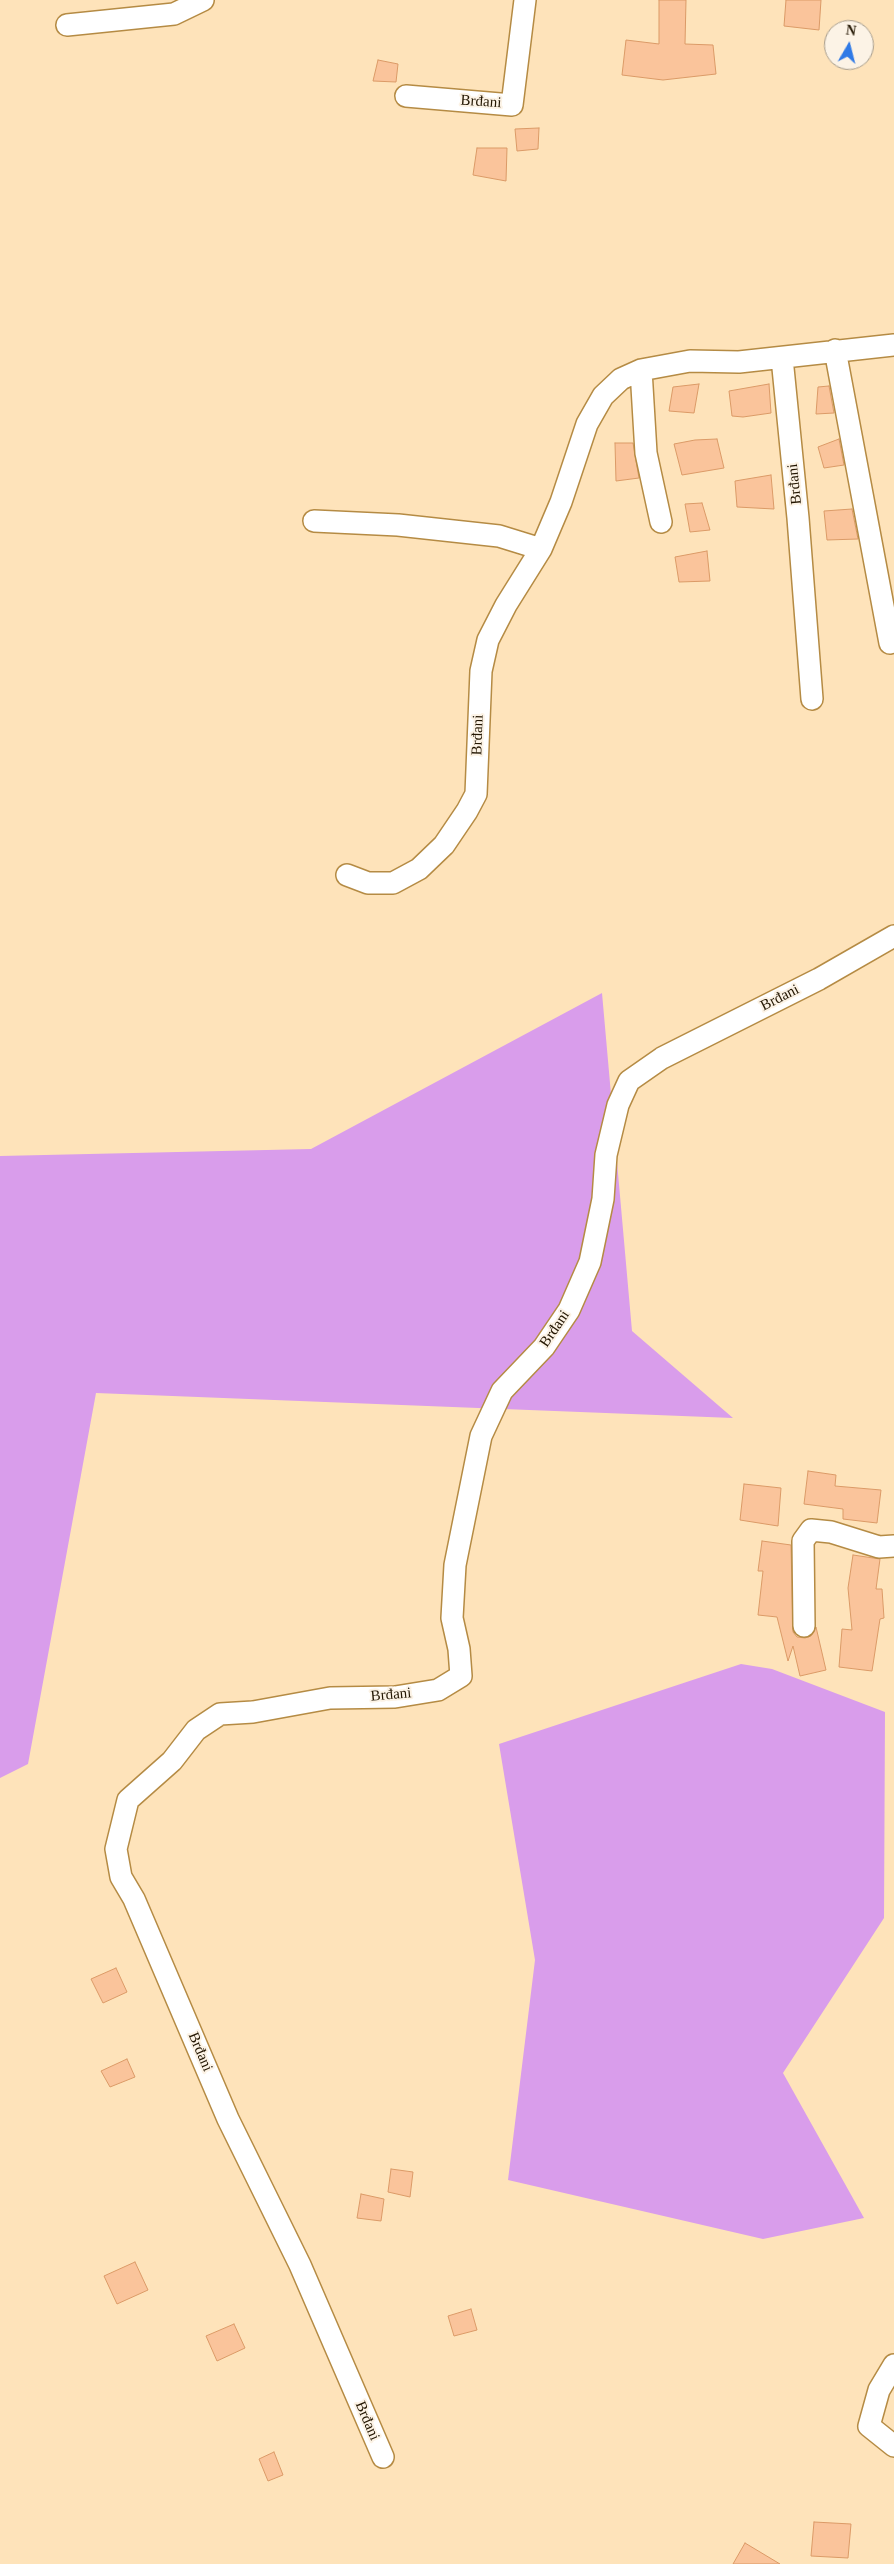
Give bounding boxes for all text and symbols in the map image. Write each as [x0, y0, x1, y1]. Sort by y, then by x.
north arrow [824, 20, 874, 70]
text: N [845, 23, 857, 39]
street label: Brđani [460, 92, 502, 112]
street label: Brđani [784, 463, 806, 505]
street label: Brđani [468, 714, 488, 756]
street label: Brđani [758, 981, 802, 1015]
street label: Brđani [536, 1307, 574, 1351]
street label: Brđani [370, 1684, 412, 1706]
street label: Brđani [184, 2030, 216, 2074]
street label: Brđani [351, 2399, 383, 2443]

